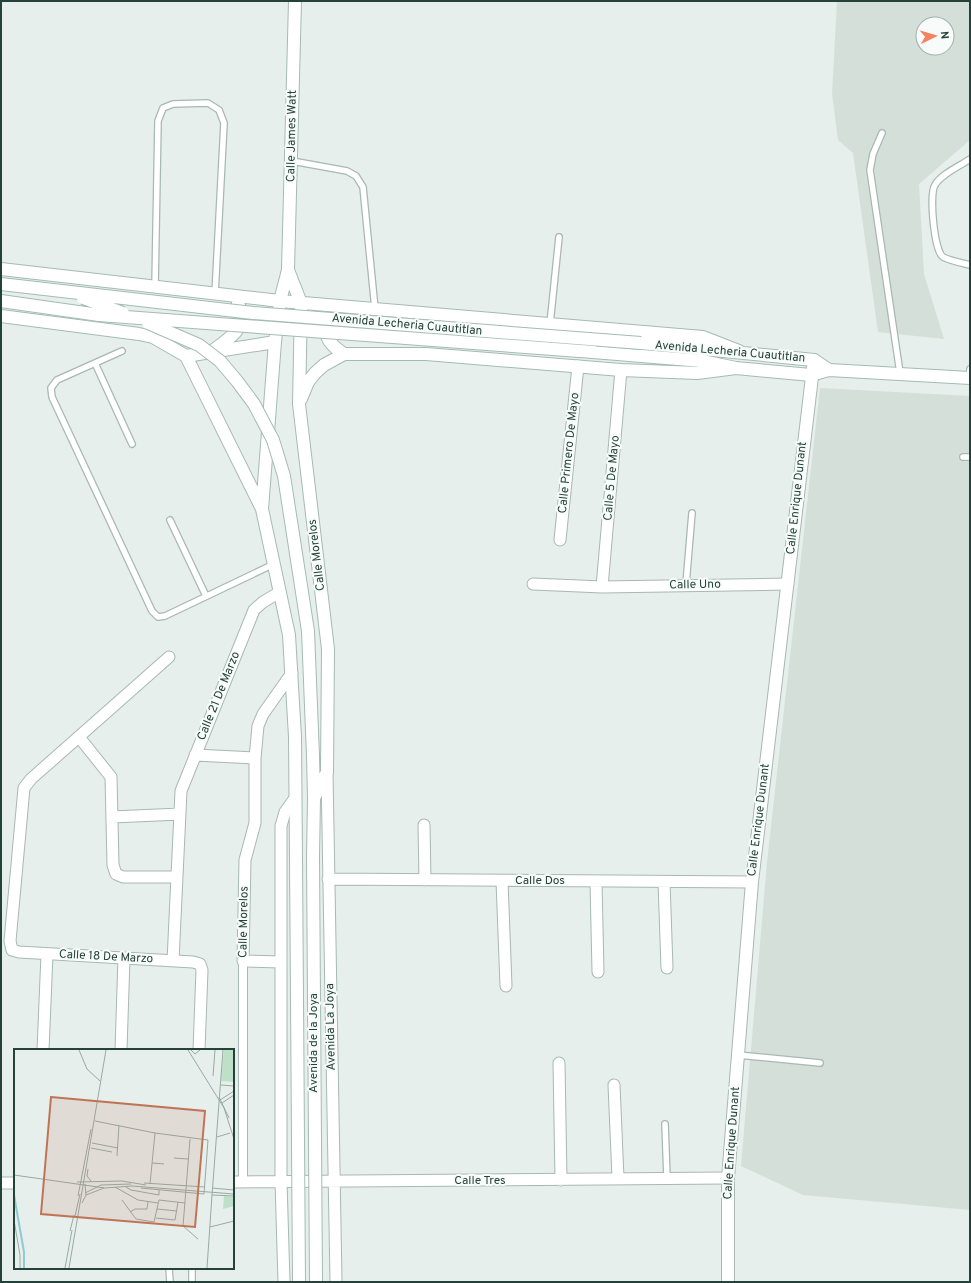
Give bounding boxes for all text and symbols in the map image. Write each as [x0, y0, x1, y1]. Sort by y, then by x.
north arrow [915, 16, 955, 56]
text: N [937, 31, 951, 40]
street label: Calle James Watt [283, 90, 301, 182]
street label: Avenida Lecheria Cuautitlan [331, 310, 483, 340]
street label: Avenida Lecheria Cuautitlan [654, 337, 806, 367]
street label: Calle Primero De Mayo [555, 391, 583, 514]
street label: Calle 5 De Mayo [600, 434, 624, 521]
street label: Calle Enrique Dunant [783, 441, 811, 555]
street label: Calle Morelos [305, 518, 329, 592]
street label: Calle Uno [669, 577, 721, 593]
street label: Calle 21 De Marzo [194, 649, 244, 743]
street label: Calle Enrique Dunant [744, 763, 774, 877]
street label: Calle Dos [515, 873, 565, 889]
street label: Calle Morelos [235, 886, 253, 958]
street label: Calle 18 De Marzo [58, 947, 154, 967]
street label: Avenida La Joya [322, 983, 340, 1071]
street label: Avenida de la Joya [306, 993, 322, 1093]
inset map [14, 1049, 234, 1269]
street label: Calle Enrique Dunant [720, 1086, 744, 1200]
street label: Calle Tres [454, 1173, 506, 1189]

